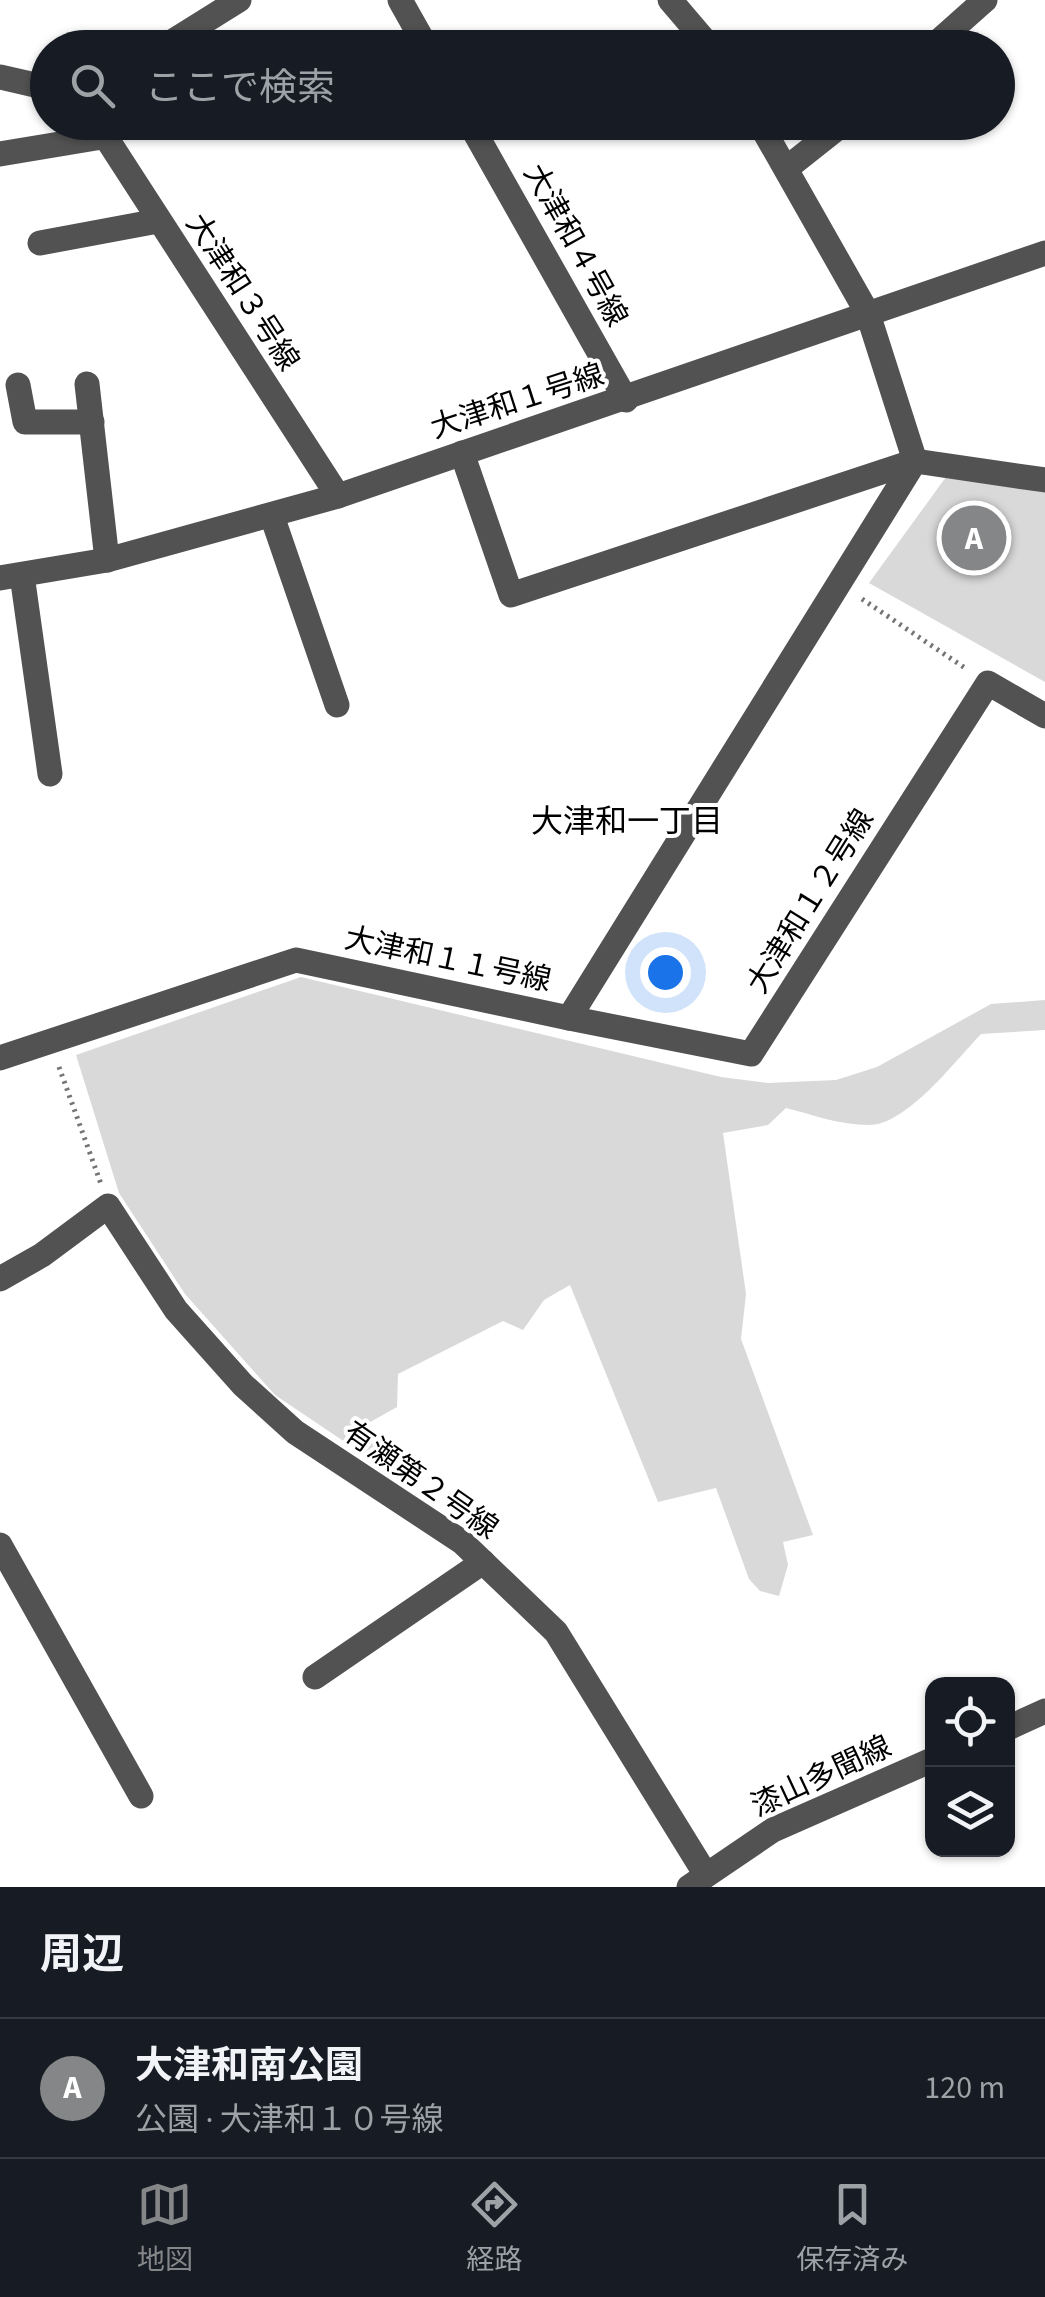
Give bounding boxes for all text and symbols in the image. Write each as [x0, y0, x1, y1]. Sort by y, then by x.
search box [30, 30, 1015, 140]
icon: search [65, 58, 120, 113]
text: ここで検索 [145, 61, 335, 115]
street label: 大津和４号線 [513, 156, 638, 334]
street label: 大津和３号線 [176, 205, 310, 379]
street label: 大津和１号線 [425, 353, 609, 450]
pin: A [942, 500, 1006, 576]
district label: 大津和一丁目 [531, 799, 723, 845]
street label: 大津和１２号線 [737, 801, 884, 1002]
street label: 大津和１１号線 [341, 917, 555, 1002]
your location [640, 947, 691, 998]
street label: 有瀬第２号線 [335, 1411, 507, 1550]
map controls [925, 1677, 1015, 1857]
button: locate [925, 1677, 1015, 1767]
street label: 漆山多聞線 [744, 1725, 898, 1828]
button: layers [925, 1767, 1015, 1857]
text: 周辺 [40, 1925, 124, 1985]
text: 大津和南公園 [135, 2039, 363, 2093]
text: A [63, 2065, 82, 2111]
text: 120 m [924, 2065, 1005, 2111]
text: 公園 · 大津和１０号線 [135, 2097, 444, 2143]
tab: 地図 [137, 2177, 193, 2280]
tab: 経路 [466, 2177, 522, 2280]
tab: 保存済み [796, 2177, 908, 2280]

